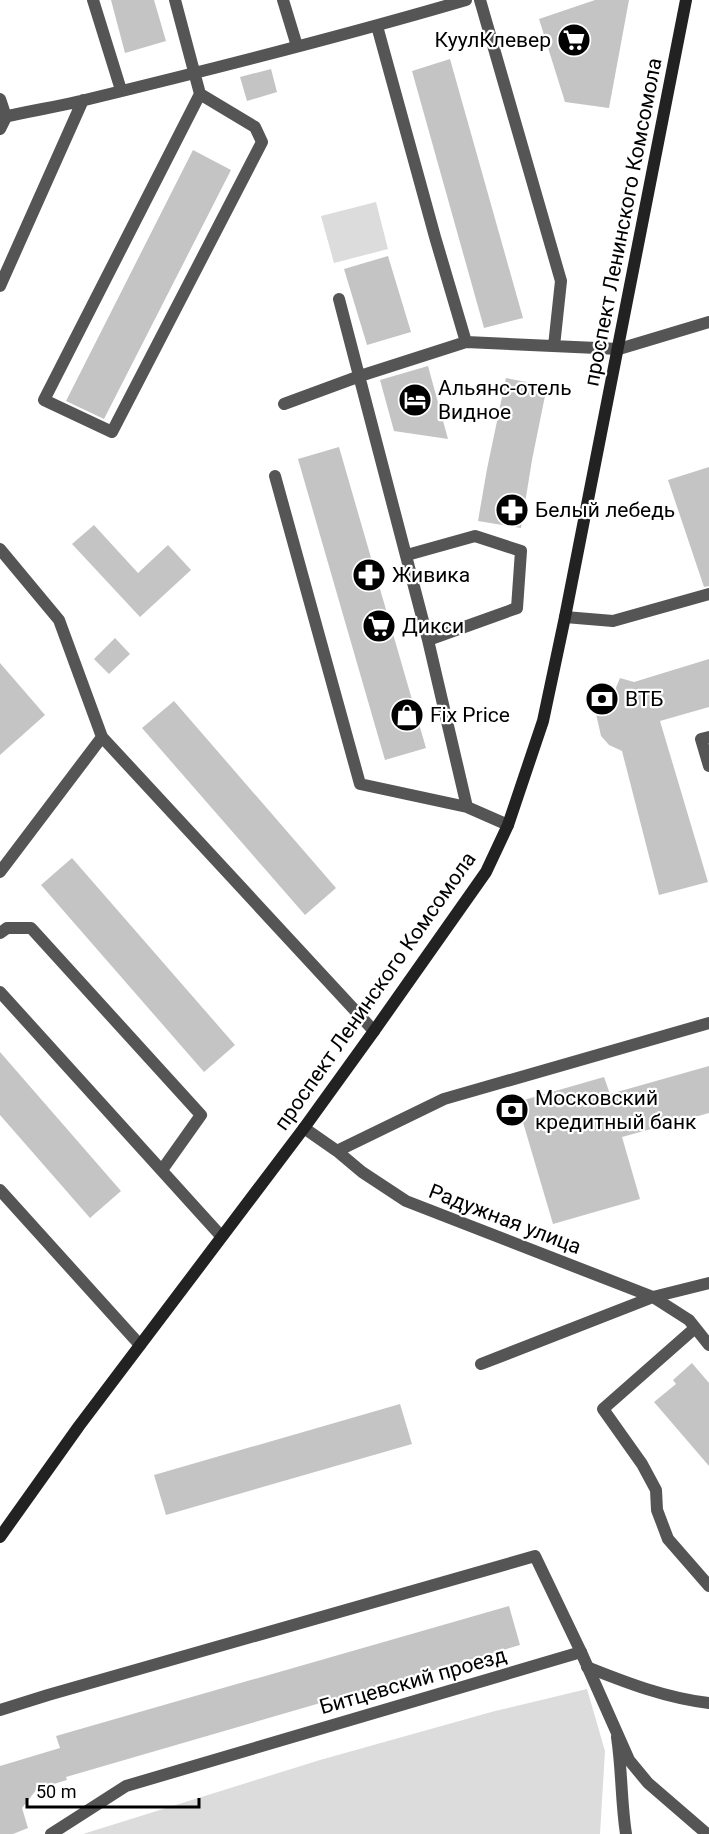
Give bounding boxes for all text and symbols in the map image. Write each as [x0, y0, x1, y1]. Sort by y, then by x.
supermarket icon: КуулКлевер [556, 22, 592, 58]
place label: КуулКлевер [435, 28, 551, 52]
street label: проспект Ленинского Комсомола [579, 56, 667, 388]
place label: Альянс-отель Видное [438, 376, 572, 424]
hotel icon: Альянс-отель Видное [397, 382, 433, 418]
pharmacy icon: Белый лебедь [494, 492, 530, 528]
place label: Белый лебедь [535, 498, 675, 522]
pharmacy icon: Живика [351, 557, 387, 593]
place label: Живика [392, 563, 470, 587]
supermarket icon: Дикси [361, 608, 397, 644]
place label: Дикси [402, 614, 464, 638]
bank icon: ВТБ [584, 681, 620, 717]
place label: ВТБ [625, 687, 664, 711]
shop icon: Fix Price [389, 697, 425, 733]
place label: Fix Price [430, 703, 510, 727]
street label: проспект Ленинского Комсомола [269, 847, 481, 1135]
place label: Московский кредитный банк [535, 1086, 697, 1134]
bank icon: Московский кредитный банк [494, 1092, 530, 1128]
street label: Радужная улица [425, 1179, 585, 1259]
street label: Битцевский проезд [317, 1643, 509, 1719]
scale bar [27, 1771, 200, 1809]
text: 50 m [36, 1781, 76, 1802]

